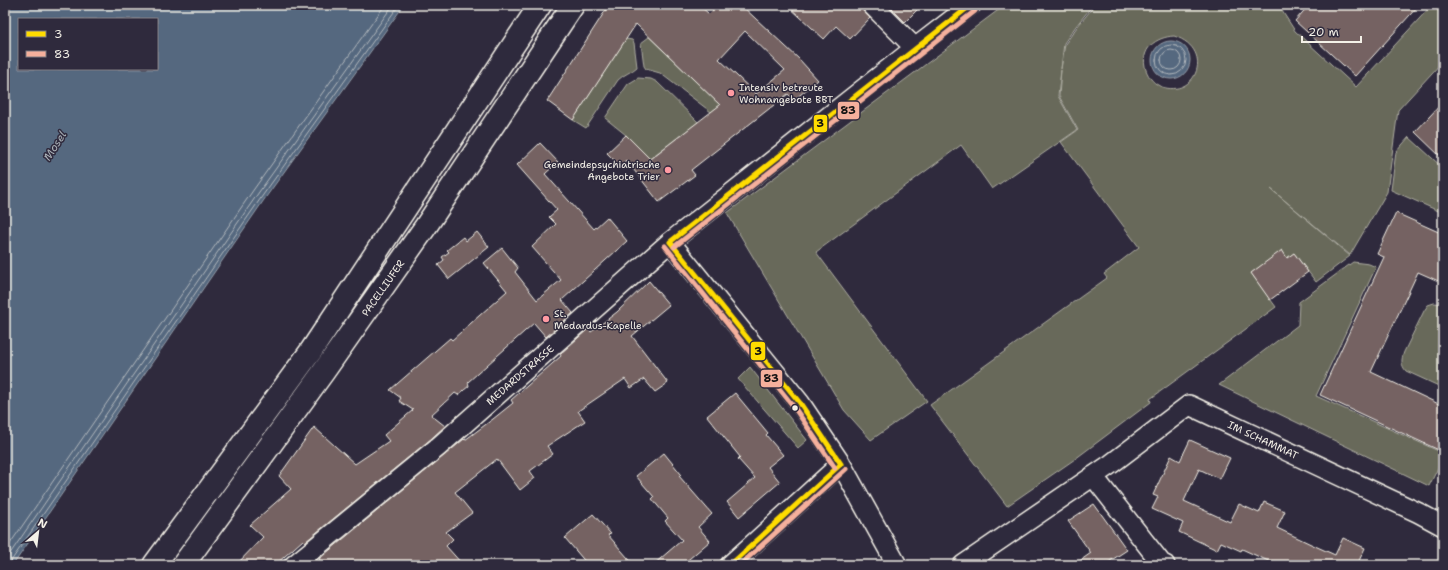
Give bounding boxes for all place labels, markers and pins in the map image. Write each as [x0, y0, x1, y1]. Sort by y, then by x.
place label: Intensiv betreute Wohnangebote BBT [739, 81, 833, 106]
marker: Intensiv betreute Wohnangebote BBT [726, 88, 736, 98]
place label: Gemeindepsychiatrische Angebote Trier [544, 158, 660, 183]
marker: Gemeindepsychiatrische Angebote Trier [663, 165, 673, 175]
place label: St. Medardus-Kapelle [554, 307, 642, 332]
marker: St. Medardus-Kapelle [541, 314, 551, 324]
unlabelled marker [790, 403, 800, 413]

